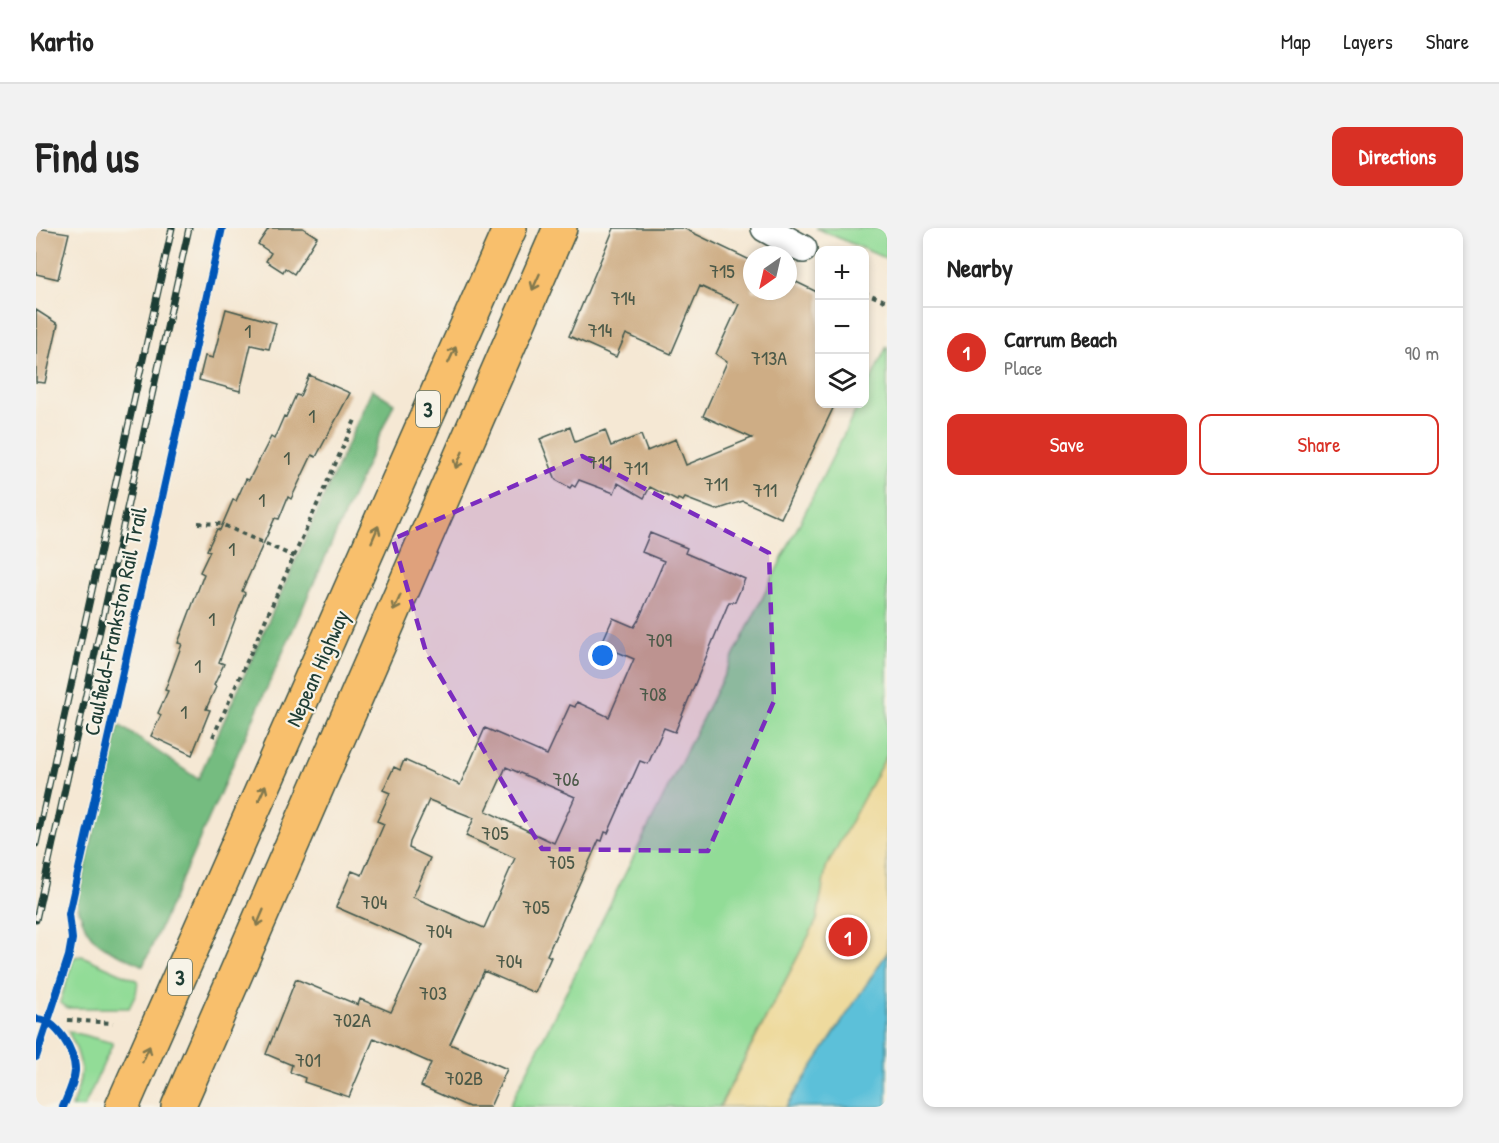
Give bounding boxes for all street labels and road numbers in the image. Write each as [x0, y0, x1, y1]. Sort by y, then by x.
road number: 3 [416, 391, 440, 427]
street label: Caulfield-Frankston Rail Trail [76, 504, 154, 738]
street label: Nepean Highway [278, 605, 356, 731]
road number: 3 [168, 959, 192, 995]

